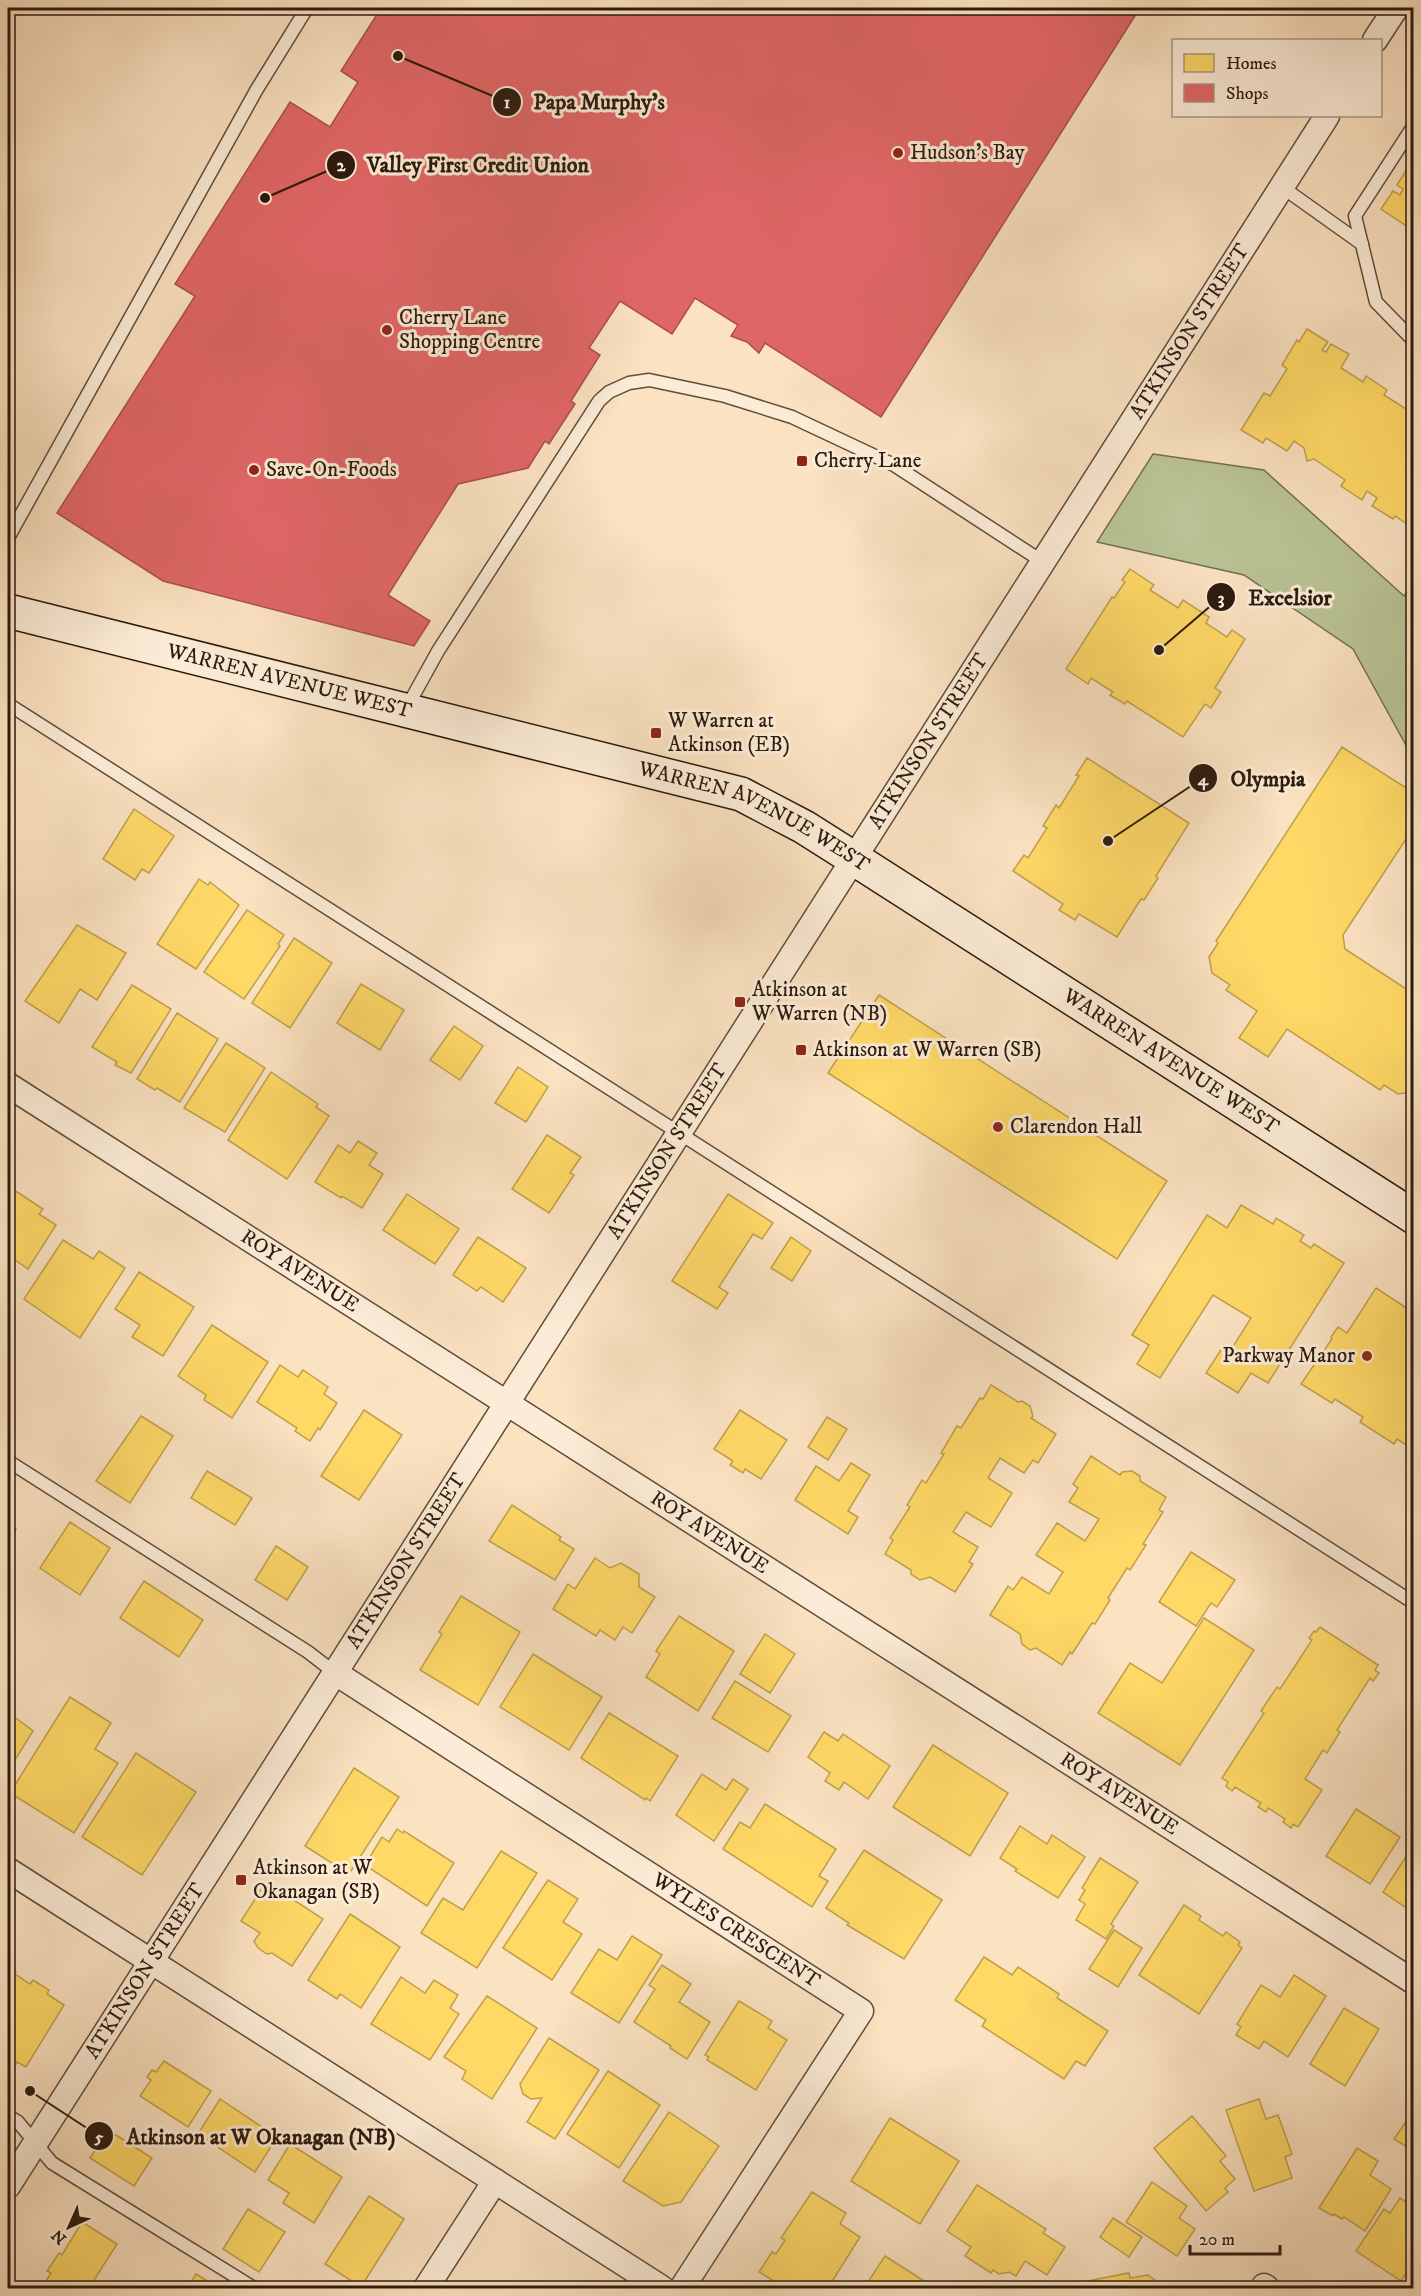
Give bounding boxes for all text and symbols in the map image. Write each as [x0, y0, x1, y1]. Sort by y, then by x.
legend [1172, 39, 1382, 117]
text: Homes [1226, 53, 1277, 75]
callout: Papa Murphy's [492, 82, 677, 122]
text: Shops [1226, 83, 1269, 105]
text: Papa Murphy's [533, 89, 665, 116]
text: 1 [504, 92, 511, 114]
place label: Hudson's Bay [910, 140, 1026, 166]
callout: Valley First Credit Union [326, 145, 601, 185]
marker: Hudson's Bay [891, 146, 905, 160]
text: Valley First Credit Union [366, 152, 589, 179]
text: 2 [337, 155, 347, 177]
street label: ATKINSON STREET [1124, 239, 1255, 424]
place label: Cherry Lane Shopping Centre [399, 305, 540, 355]
marker: Cherry Lane Shopping Centre [380, 323, 394, 337]
place label: Cherry Lane [814, 448, 922, 474]
marker: Cherry Lane [795, 454, 809, 468]
place label: Save-On-Foods [266, 457, 397, 483]
marker: Save-On-Foods [247, 463, 261, 477]
callout: Excelsior [1206, 577, 1344, 617]
text: Excelsior [1248, 585, 1332, 612]
text: 3 [1218, 588, 1225, 610]
street label: WARREN AVENUE WEST [163, 638, 415, 724]
street label: ATKINSON STREET [863, 649, 994, 834]
place label: W Warren at Atkinson (EB) [667, 708, 790, 758]
marker: W Warren at Atkinson (EB) [649, 726, 663, 740]
street label: WARREN AVENUE WEST [635, 756, 874, 878]
callout: Olympia [1188, 758, 1317, 798]
text: Olympia [1231, 766, 1306, 793]
text: 4 [1197, 769, 1209, 791]
place label: Atkinson at W Warren (NB) [751, 977, 887, 1027]
street label: WARREN AVENUE WEST [1057, 982, 1284, 1140]
marker: Atkinson at W Warren (NB) [733, 995, 747, 1009]
place label: Atkinson at W Warren (SB) [813, 1037, 1041, 1063]
marker: Atkinson at W Warren (SB) [794, 1043, 808, 1057]
street label: ATKINSON STREET [602, 1058, 733, 1244]
place label: Clarendon Hall [1010, 1114, 1143, 1140]
marker: Clarendon Hall [991, 1120, 1005, 1134]
street label: ROY AVENUE [236, 1224, 364, 1319]
place label: Parkway Manor [1222, 1343, 1355, 1369]
marker: Parkway Manor [1360, 1349, 1374, 1363]
street label: ATKINSON STREET [341, 1468, 472, 1654]
street label: ROY AVENUE [645, 1485, 774, 1580]
street label: ROY AVENUE [1055, 1747, 1183, 1841]
place label: Atkinson at W Okanagan (SB) [253, 1855, 380, 1905]
street label: WYLES CRESCENT [646, 1867, 825, 1994]
marker: Atkinson at W Okanagan (SB) [234, 1873, 248, 1887]
street label: ATKINSON STREET [79, 1878, 211, 2064]
callout: Atkinson at W Okanagan (NB) [84, 2116, 407, 2156]
text: Atkinson at W Okanagan (NB) [126, 2124, 395, 2151]
text: 5 [94, 2127, 104, 2149]
north arrow [39, 2197, 99, 2257]
scale bar [1190, 2218, 1280, 2256]
text: N [47, 2225, 71, 2249]
text: 20 m [1199, 2229, 1235, 2251]

